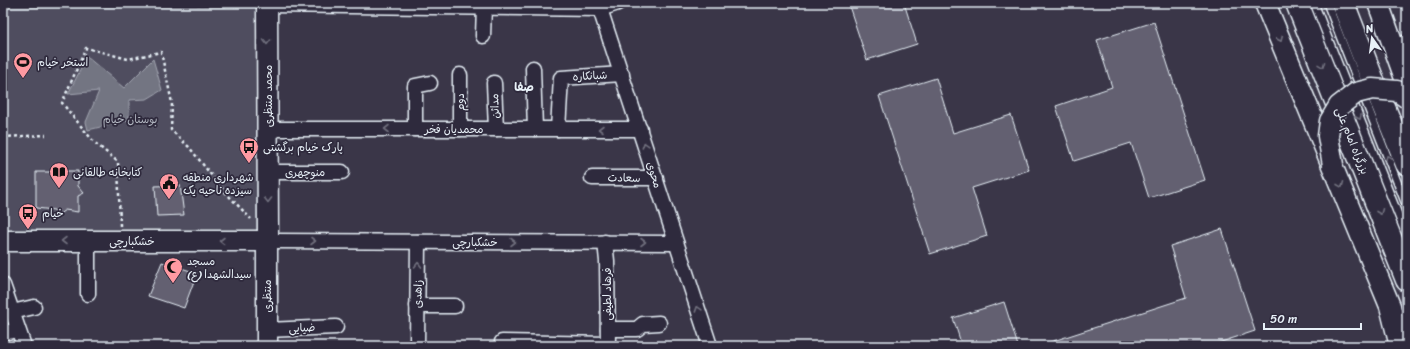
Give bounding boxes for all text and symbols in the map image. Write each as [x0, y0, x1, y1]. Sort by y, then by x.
north arrow [1352, 18, 1392, 58]
text: N [1363, 19, 1376, 39]
one-way arrow [1275, 34, 1283, 42]
one-way arrow [263, 39, 272, 45]
sports icon: استخر خیام [12, 51, 34, 79]
place label: استخر خیام [37, 53, 88, 72]
one-way arrow [1317, 62, 1325, 69]
street label: محمد منتظری [259, 65, 278, 127]
street label: شبانکاره [572, 66, 608, 86]
district label: صفا [514, 76, 534, 98]
street label: دوم [451, 93, 470, 111]
street label: مدائن [485, 93, 505, 119]
street label: بزرگراه امام علی [1330, 104, 1374, 178]
park label: بوستان خیام [103, 110, 157, 129]
one-way arrow [1355, 114, 1363, 121]
street label: محمدیان فخر [424, 120, 484, 139]
one-way arrow [384, 125, 390, 133]
one-way arrow [598, 125, 604, 133]
bus stop icon: پارک خیام برگشتی [238, 136, 260, 164]
place label: پارک خیام برگشتی [263, 138, 343, 157]
one-way arrow [641, 142, 650, 149]
one-way arrow [1384, 154, 1392, 161]
street label: محوی [641, 159, 667, 191]
library icon: کتابخانه طالقانی [48, 161, 70, 189]
place label: کتابخانه طالقانی [73, 163, 143, 182]
street label: منوچهری [285, 163, 325, 182]
place label: شهرداری منطقه سیزده ناحیه یک [183, 168, 254, 200]
street label: سعادت [607, 168, 641, 188]
public building icon: شهرداری منطقه سیزده ناحیه یک [158, 172, 180, 200]
one-way arrow [1336, 180, 1344, 188]
one-way arrow [264, 197, 272, 203]
bus stop icon: خیام [17, 202, 39, 230]
place label: خیام [42, 204, 64, 223]
one-way arrow [1376, 209, 1384, 216]
street label: خشکبارچی [109, 232, 155, 251]
street label: خشکبارچی [452, 233, 498, 252]
one-way arrow [61, 237, 67, 245]
one-way arrow [219, 237, 225, 245]
one-way arrow [310, 237, 316, 245]
one-way arrow [510, 238, 516, 246]
one-way arrow [640, 238, 646, 246]
place label: مسجد سیدالشهدا (ع) [187, 252, 252, 284]
mosque icon: مسجد سیدالشهدا (ع) [162, 256, 184, 284]
one-way arrow [414, 262, 422, 268]
street label: فرهاد لطیفی [598, 267, 617, 321]
street label: منتظری [258, 280, 277, 312]
street label: زاهدی [408, 280, 428, 308]
scale bar [1264, 305, 1361, 331]
one-way arrow [694, 306, 703, 313]
text: 50 m [1270, 308, 1297, 330]
street label: ضیایی [288, 318, 316, 338]

